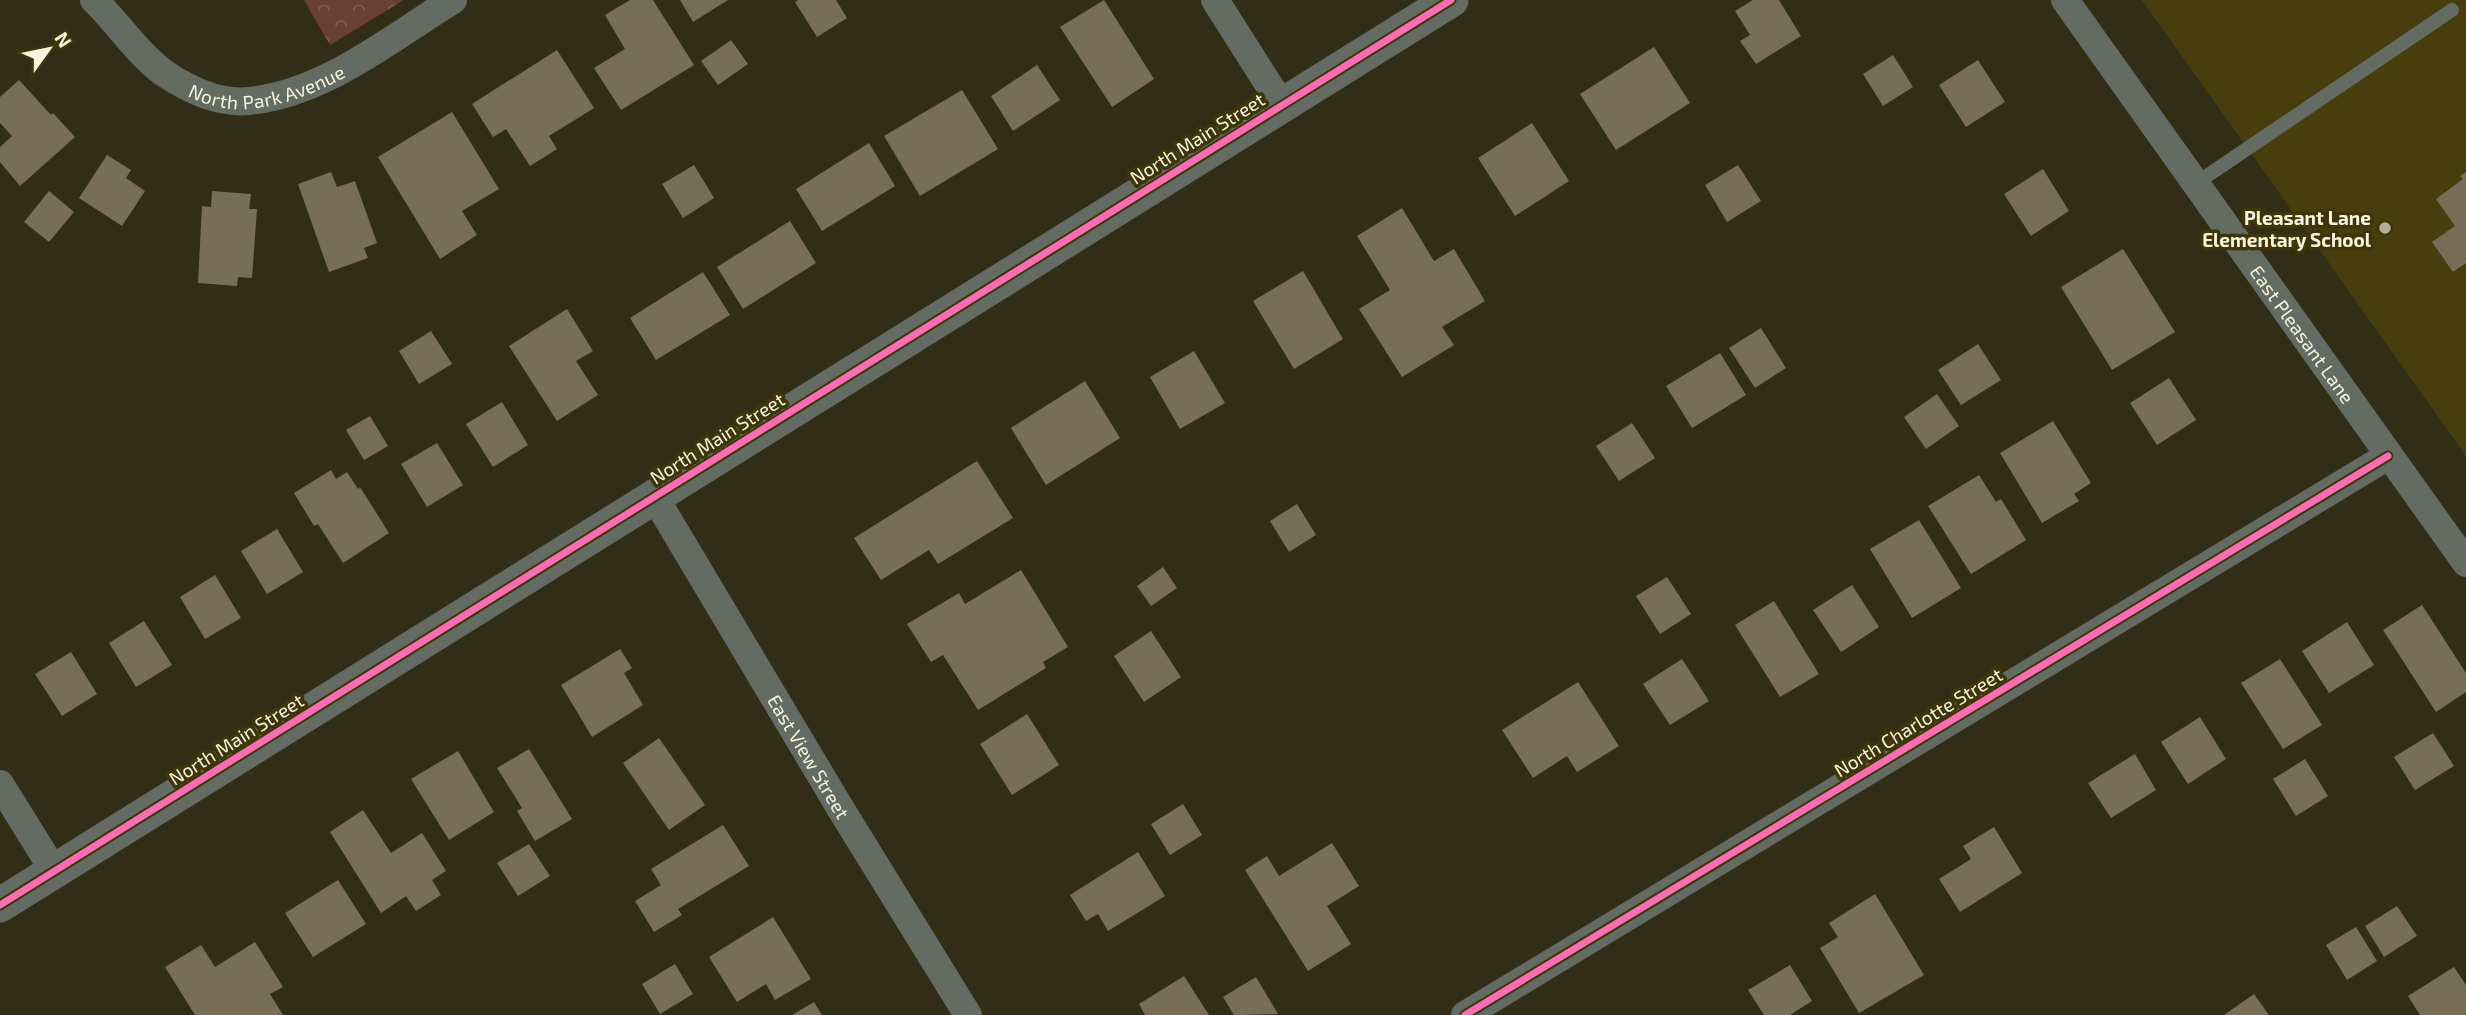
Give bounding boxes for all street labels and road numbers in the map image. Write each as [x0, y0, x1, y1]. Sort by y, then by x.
street label: North Park Avenue [186, 59, 348, 113]
street label: North Main Street [1126, 87, 1268, 189]
street label: East Pleasant Lane [2246, 261, 2360, 407]
street label: North Main Street [646, 387, 788, 489]
street label: North Charlotte Street [1830, 663, 2006, 781]
street label: North Main Street [165, 688, 307, 790]
street label: East View Street [763, 690, 855, 823]

